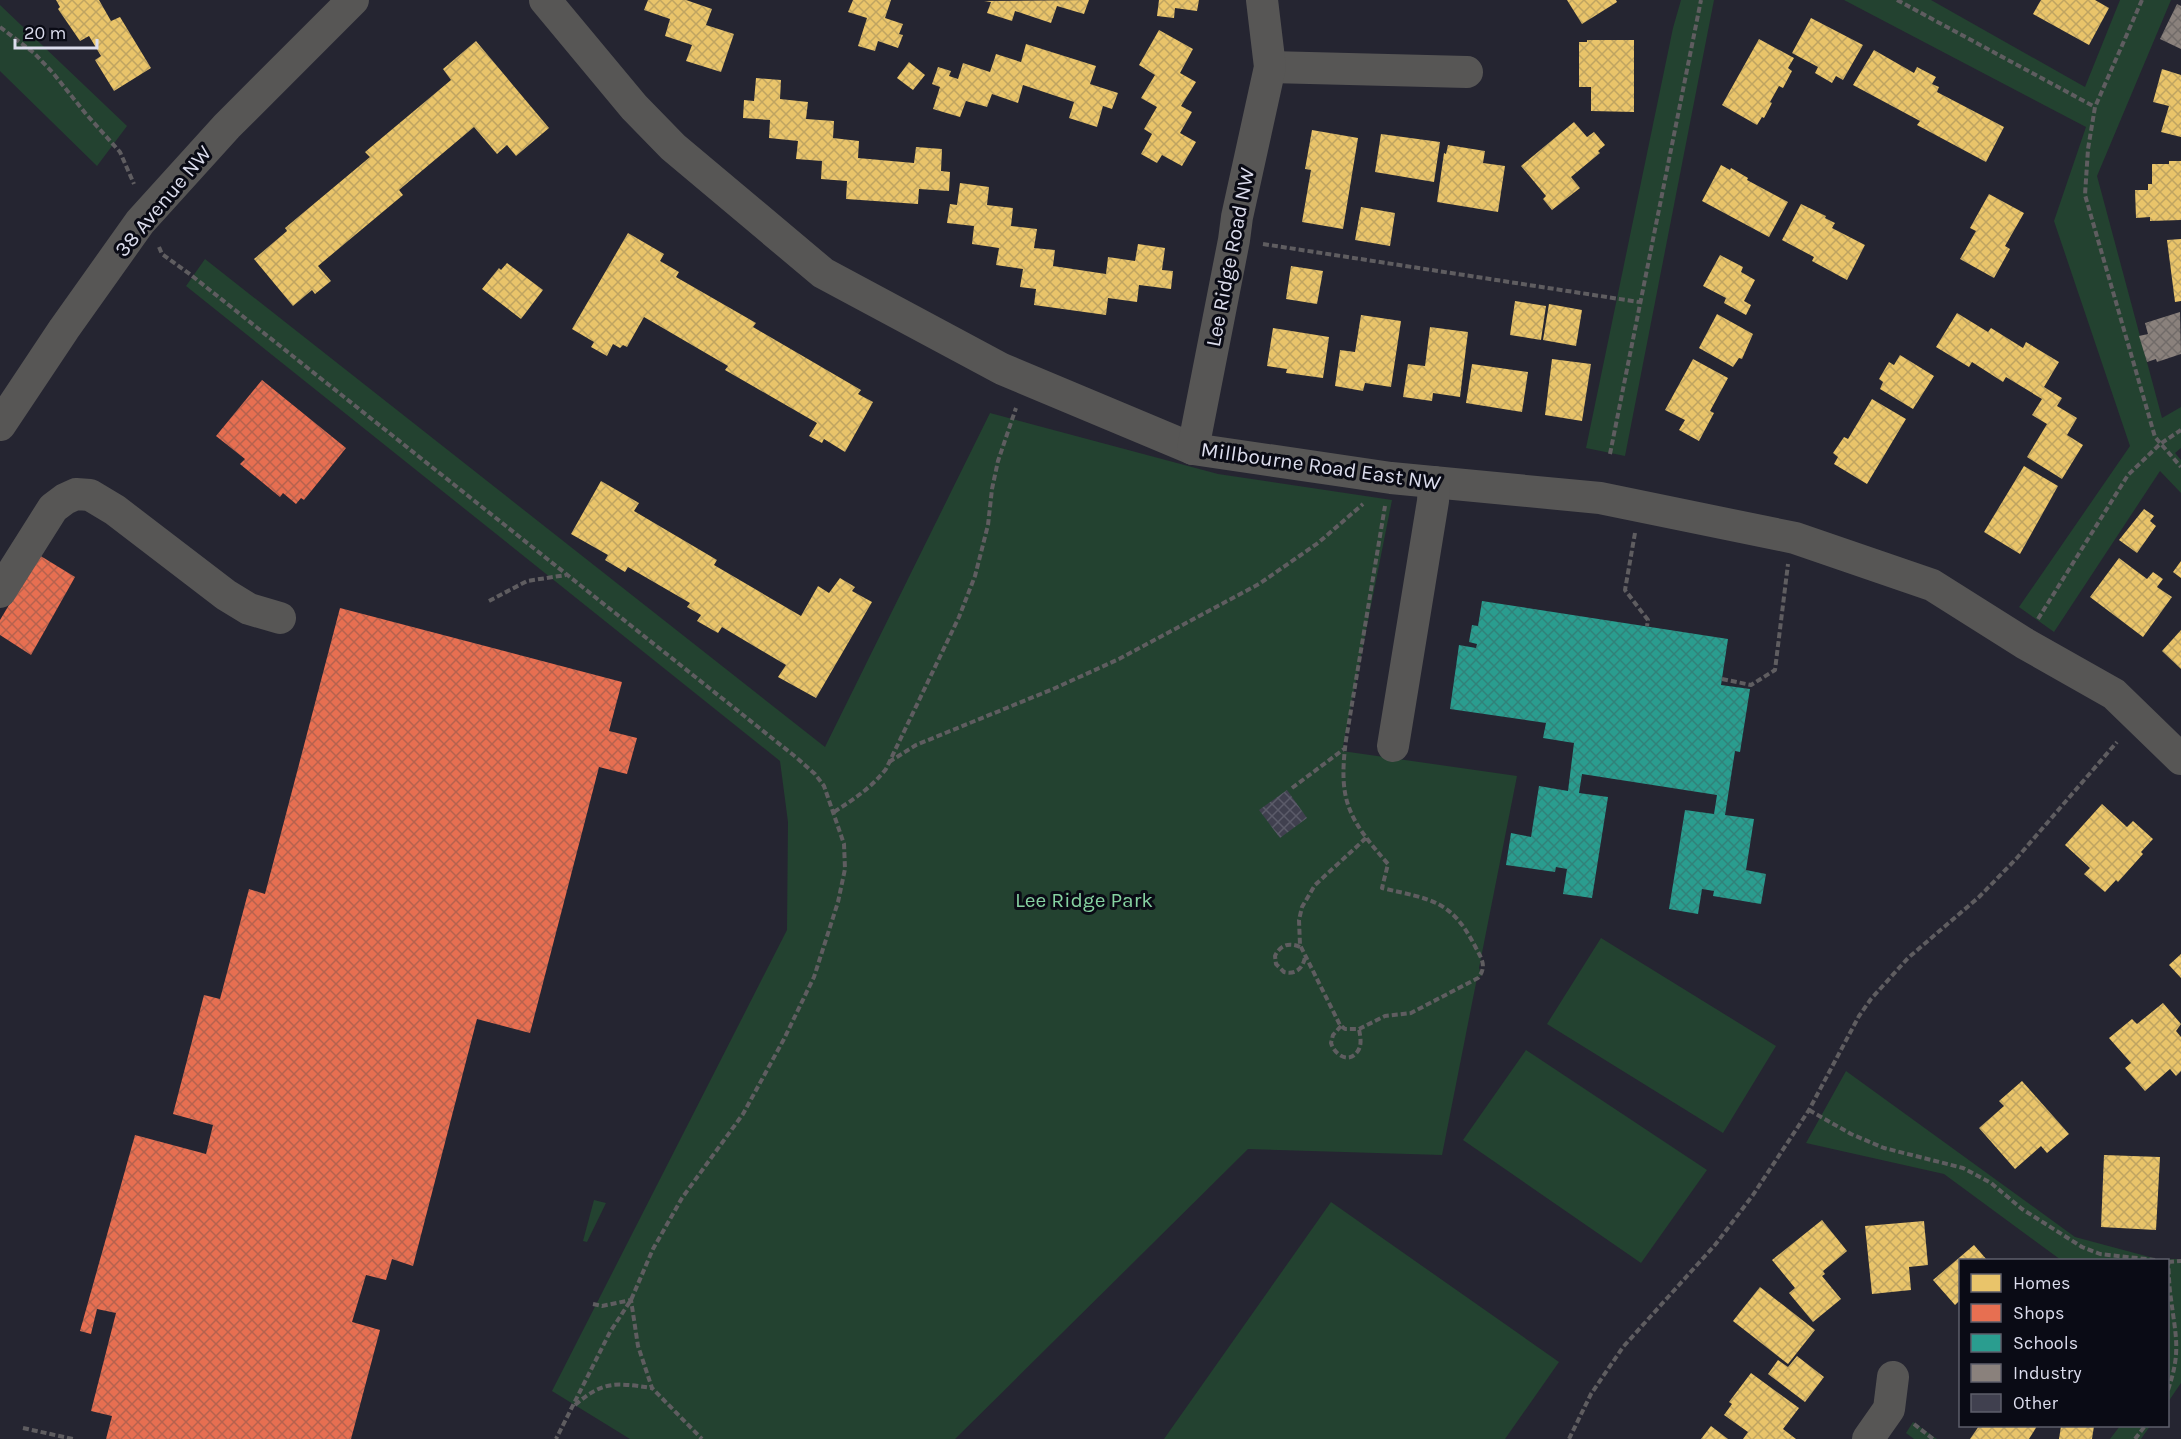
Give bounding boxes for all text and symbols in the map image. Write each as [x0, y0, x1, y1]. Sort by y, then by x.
scale bar [15, 12, 98, 50]
text: 20 m [24, 22, 66, 44]
street label: 38 Avenue NW [110, 140, 217, 261]
street label: Lee Ridge Road NW [1201, 165, 1259, 349]
street label: Millbourne Road East NW [1199, 437, 1443, 495]
park label: Lee Ridge Park [1015, 888, 1153, 912]
legend [1959, 1259, 2169, 1427]
text: Homes [2013, 1272, 2070, 1294]
text: Shops [2013, 1302, 2065, 1324]
text: Schools [2013, 1332, 2078, 1354]
text: Industry [2013, 1362, 2082, 1384]
text: Other [2013, 1392, 2058, 1414]

